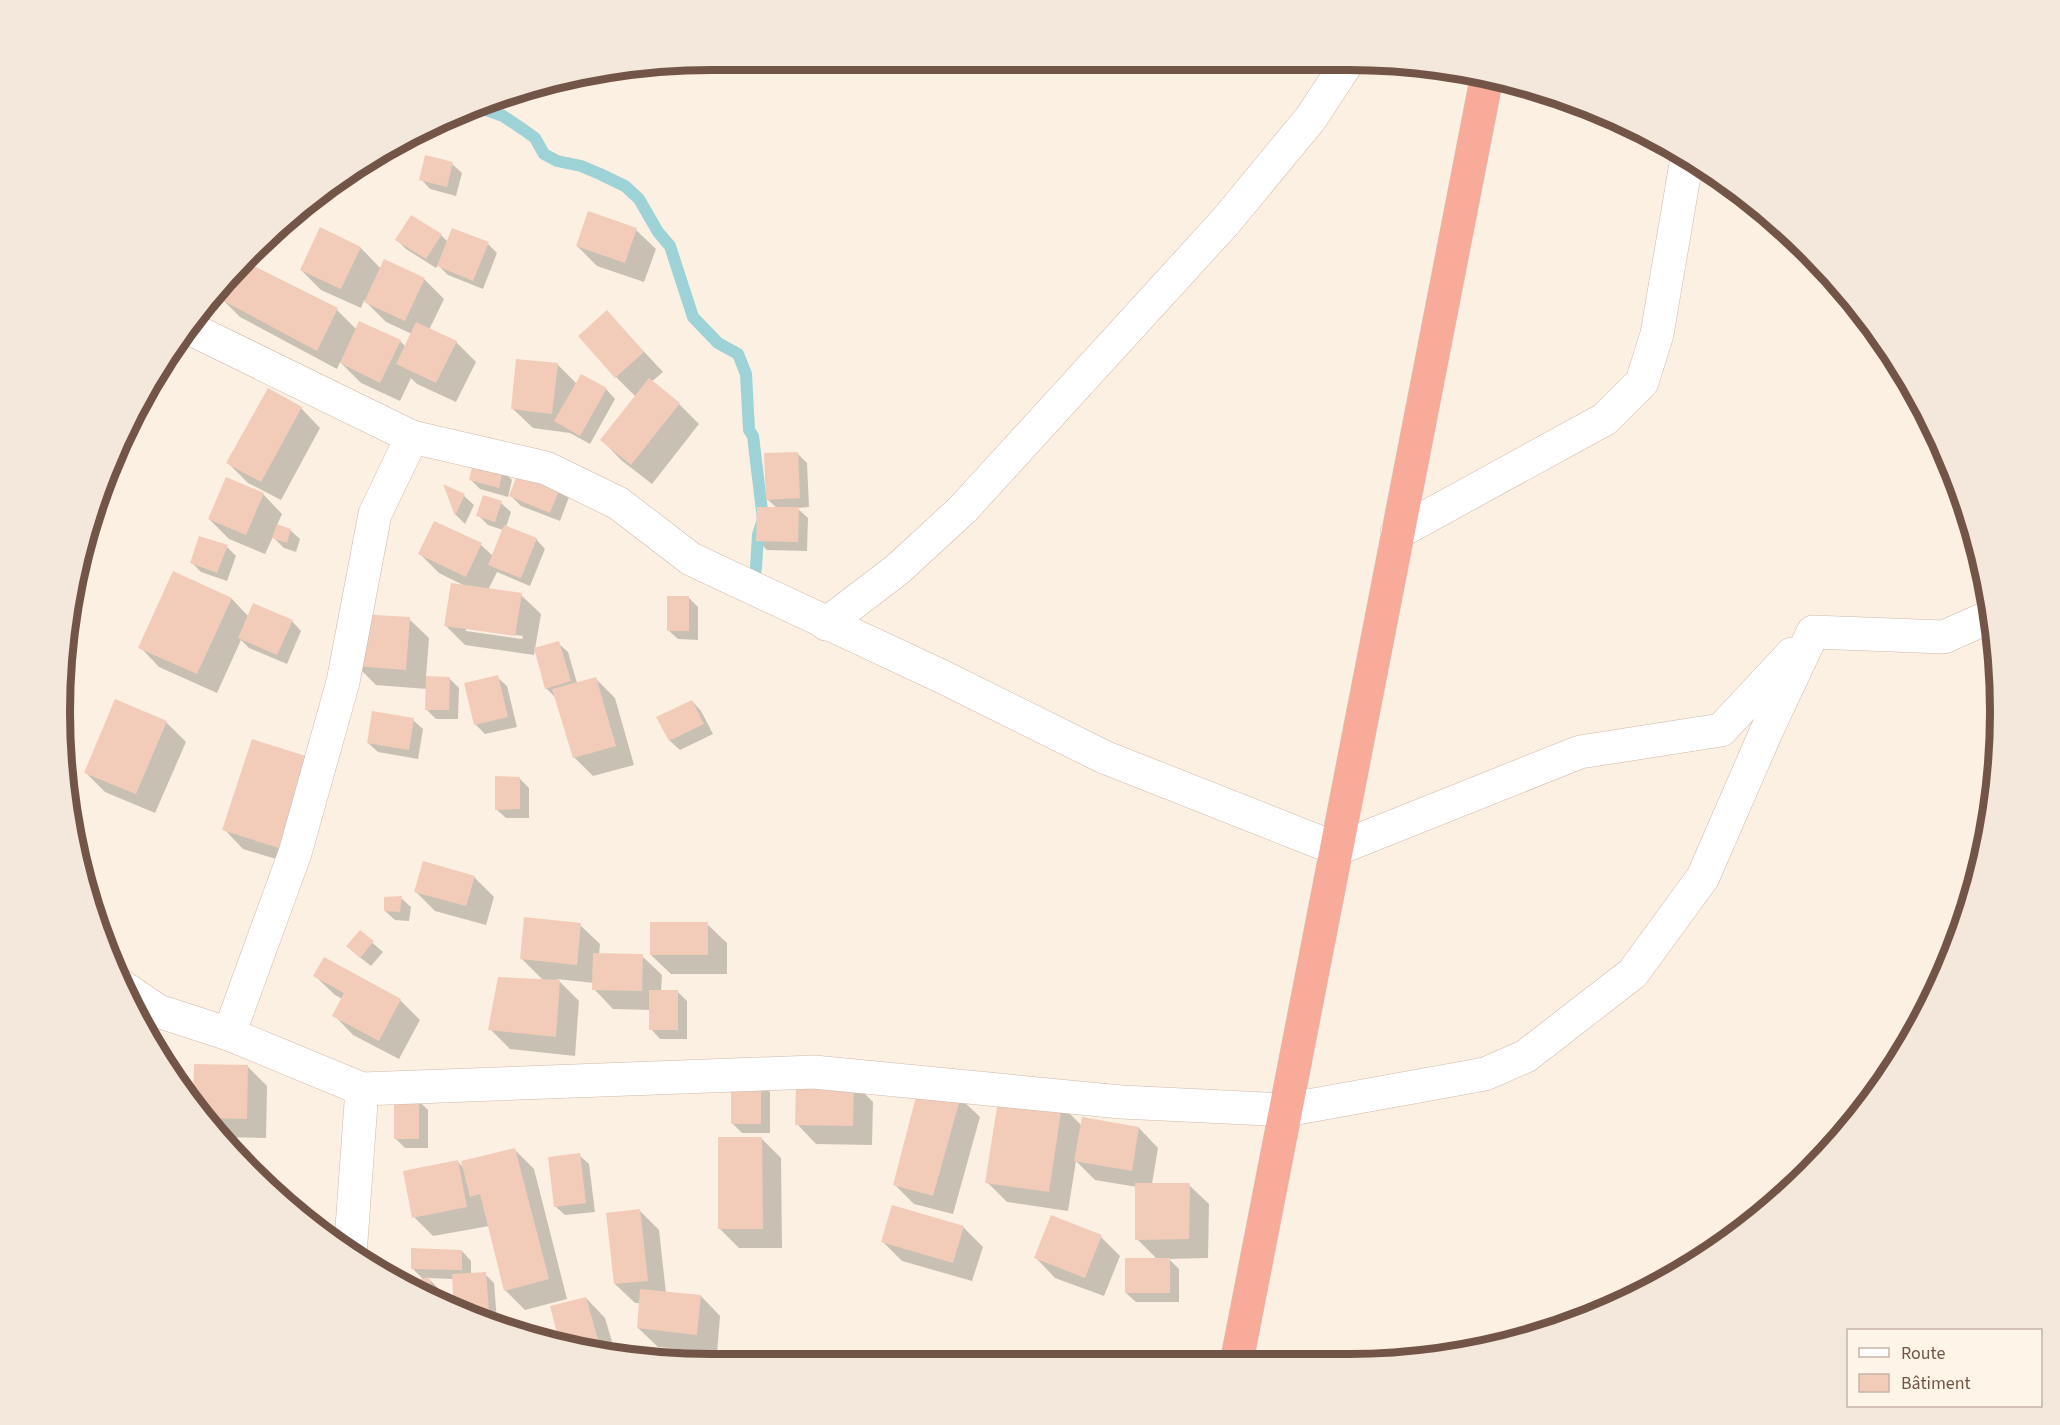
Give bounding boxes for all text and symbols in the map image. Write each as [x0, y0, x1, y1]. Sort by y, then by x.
legend [1847, 1329, 2042, 1407]
text: Route [1901, 1341, 1945, 1366]
text: Bâtiment [1901, 1371, 1971, 1396]

